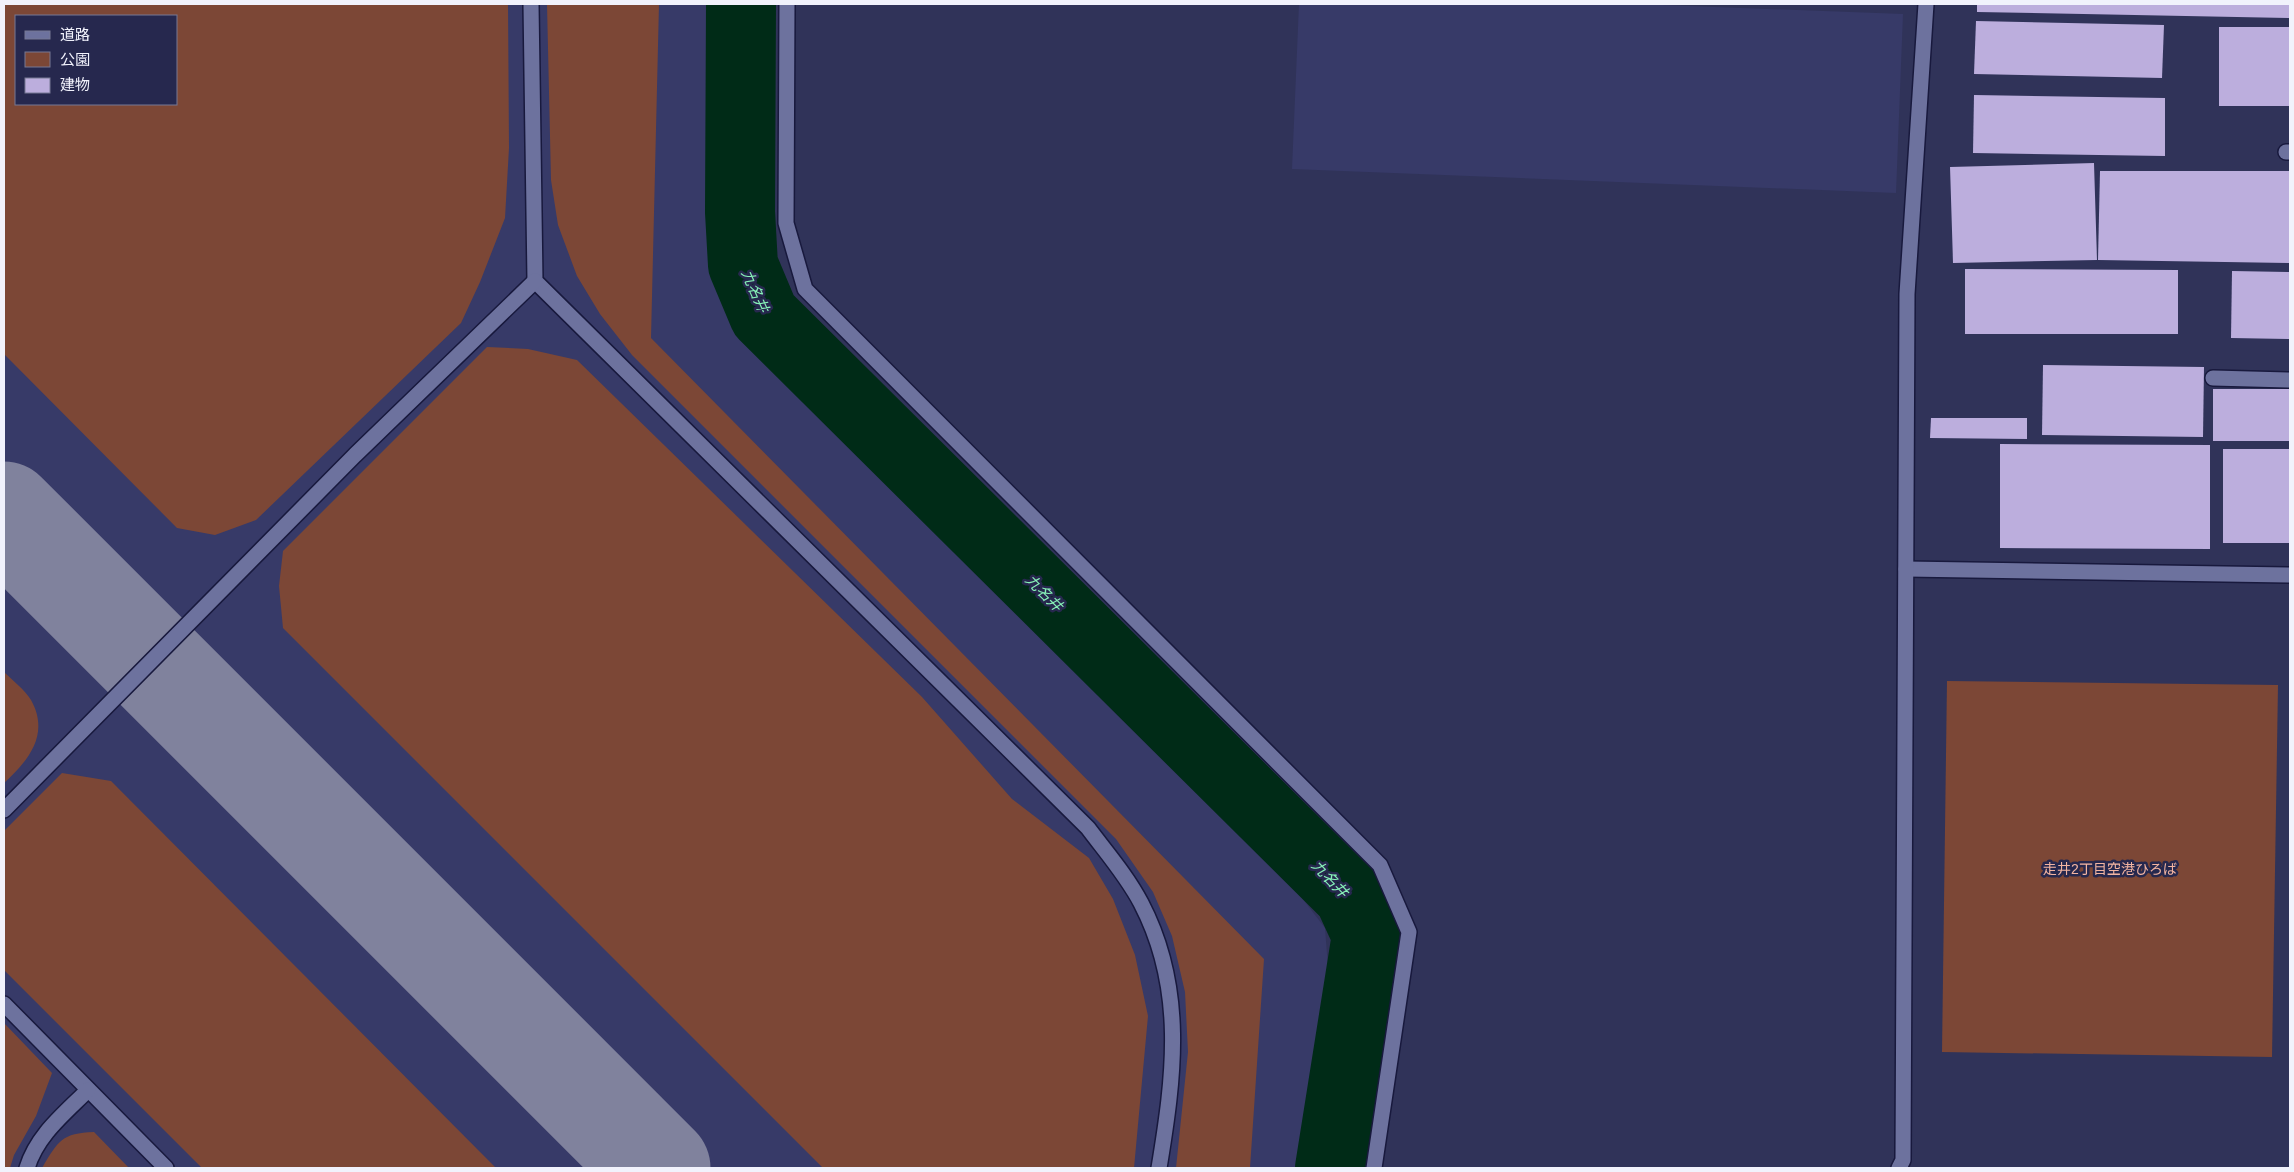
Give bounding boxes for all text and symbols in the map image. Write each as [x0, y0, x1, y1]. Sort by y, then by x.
legend [15, 15, 178, 105]
text: 道路 [60, 26, 90, 43]
text: 公園 [60, 51, 90, 68]
text: 建物 [60, 76, 90, 93]
water label: 九名井 [739, 267, 773, 317]
water label: 九名井 [1022, 571, 1068, 616]
water label: 九名井 [1309, 857, 1353, 902]
park label: 走井2丁目空港ひろば [2043, 861, 2177, 877]

